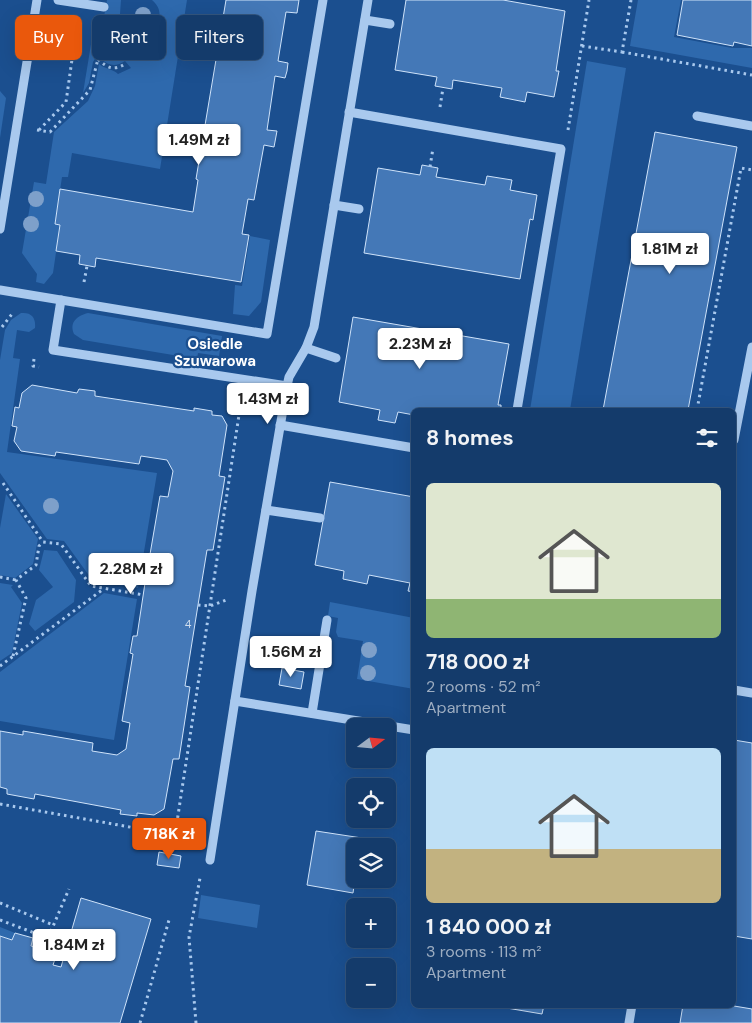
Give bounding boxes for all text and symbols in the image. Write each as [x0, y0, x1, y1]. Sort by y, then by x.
chip: Buy [15, 15, 82, 60]
chip: Rent [92, 15, 166, 60]
chip: Filters [176, 15, 263, 60]
pin: 1.49M zł [147, 124, 251, 166]
text: 1.49M zł [169, 129, 229, 150]
pin: 1.81M zł [618, 232, 722, 275]
text: 1.81M zł [642, 238, 698, 259]
pin: 2.23M zł [368, 328, 472, 370]
text: 2.23M zł [389, 333, 451, 354]
district label: Osiedle Szuwarowa [174, 334, 256, 371]
pin: 1.43M zł [216, 382, 320, 425]
text: 1.43M zł [238, 388, 298, 409]
text: 8 homes [426, 424, 514, 452]
icon: filters [693, 424, 721, 452]
icon: home [529, 516, 619, 606]
pin: 2.28M zł [79, 552, 183, 595]
text: 2.28M zł [99, 558, 163, 579]
house number: 4 [185, 617, 192, 631]
pin: 1.56M zł [239, 636, 343, 678]
text: 1.56M zł [261, 641, 321, 662]
text: 718 000 zł [426, 648, 529, 676]
text: 2 rooms · 52 m² [426, 676, 541, 697]
text: Apartment [426, 697, 506, 718]
north arrow [346, 718, 396, 768]
map controls [346, 718, 396, 1008]
button: locate [346, 778, 396, 828]
icon: home [529, 781, 619, 871]
pin: 718K zł [123, 818, 215, 860]
text: 718K zł [143, 823, 195, 844]
button: layers [346, 838, 396, 888]
button: + [346, 898, 396, 948]
text: 1 840 000 zł [426, 913, 551, 941]
pin: 1.84M zł [22, 928, 126, 971]
text: 1.84M zł [44, 934, 104, 955]
text: 3 rooms · 113 m² [426, 941, 542, 962]
button: − [346, 958, 396, 1008]
text: Apartment [426, 962, 506, 983]

